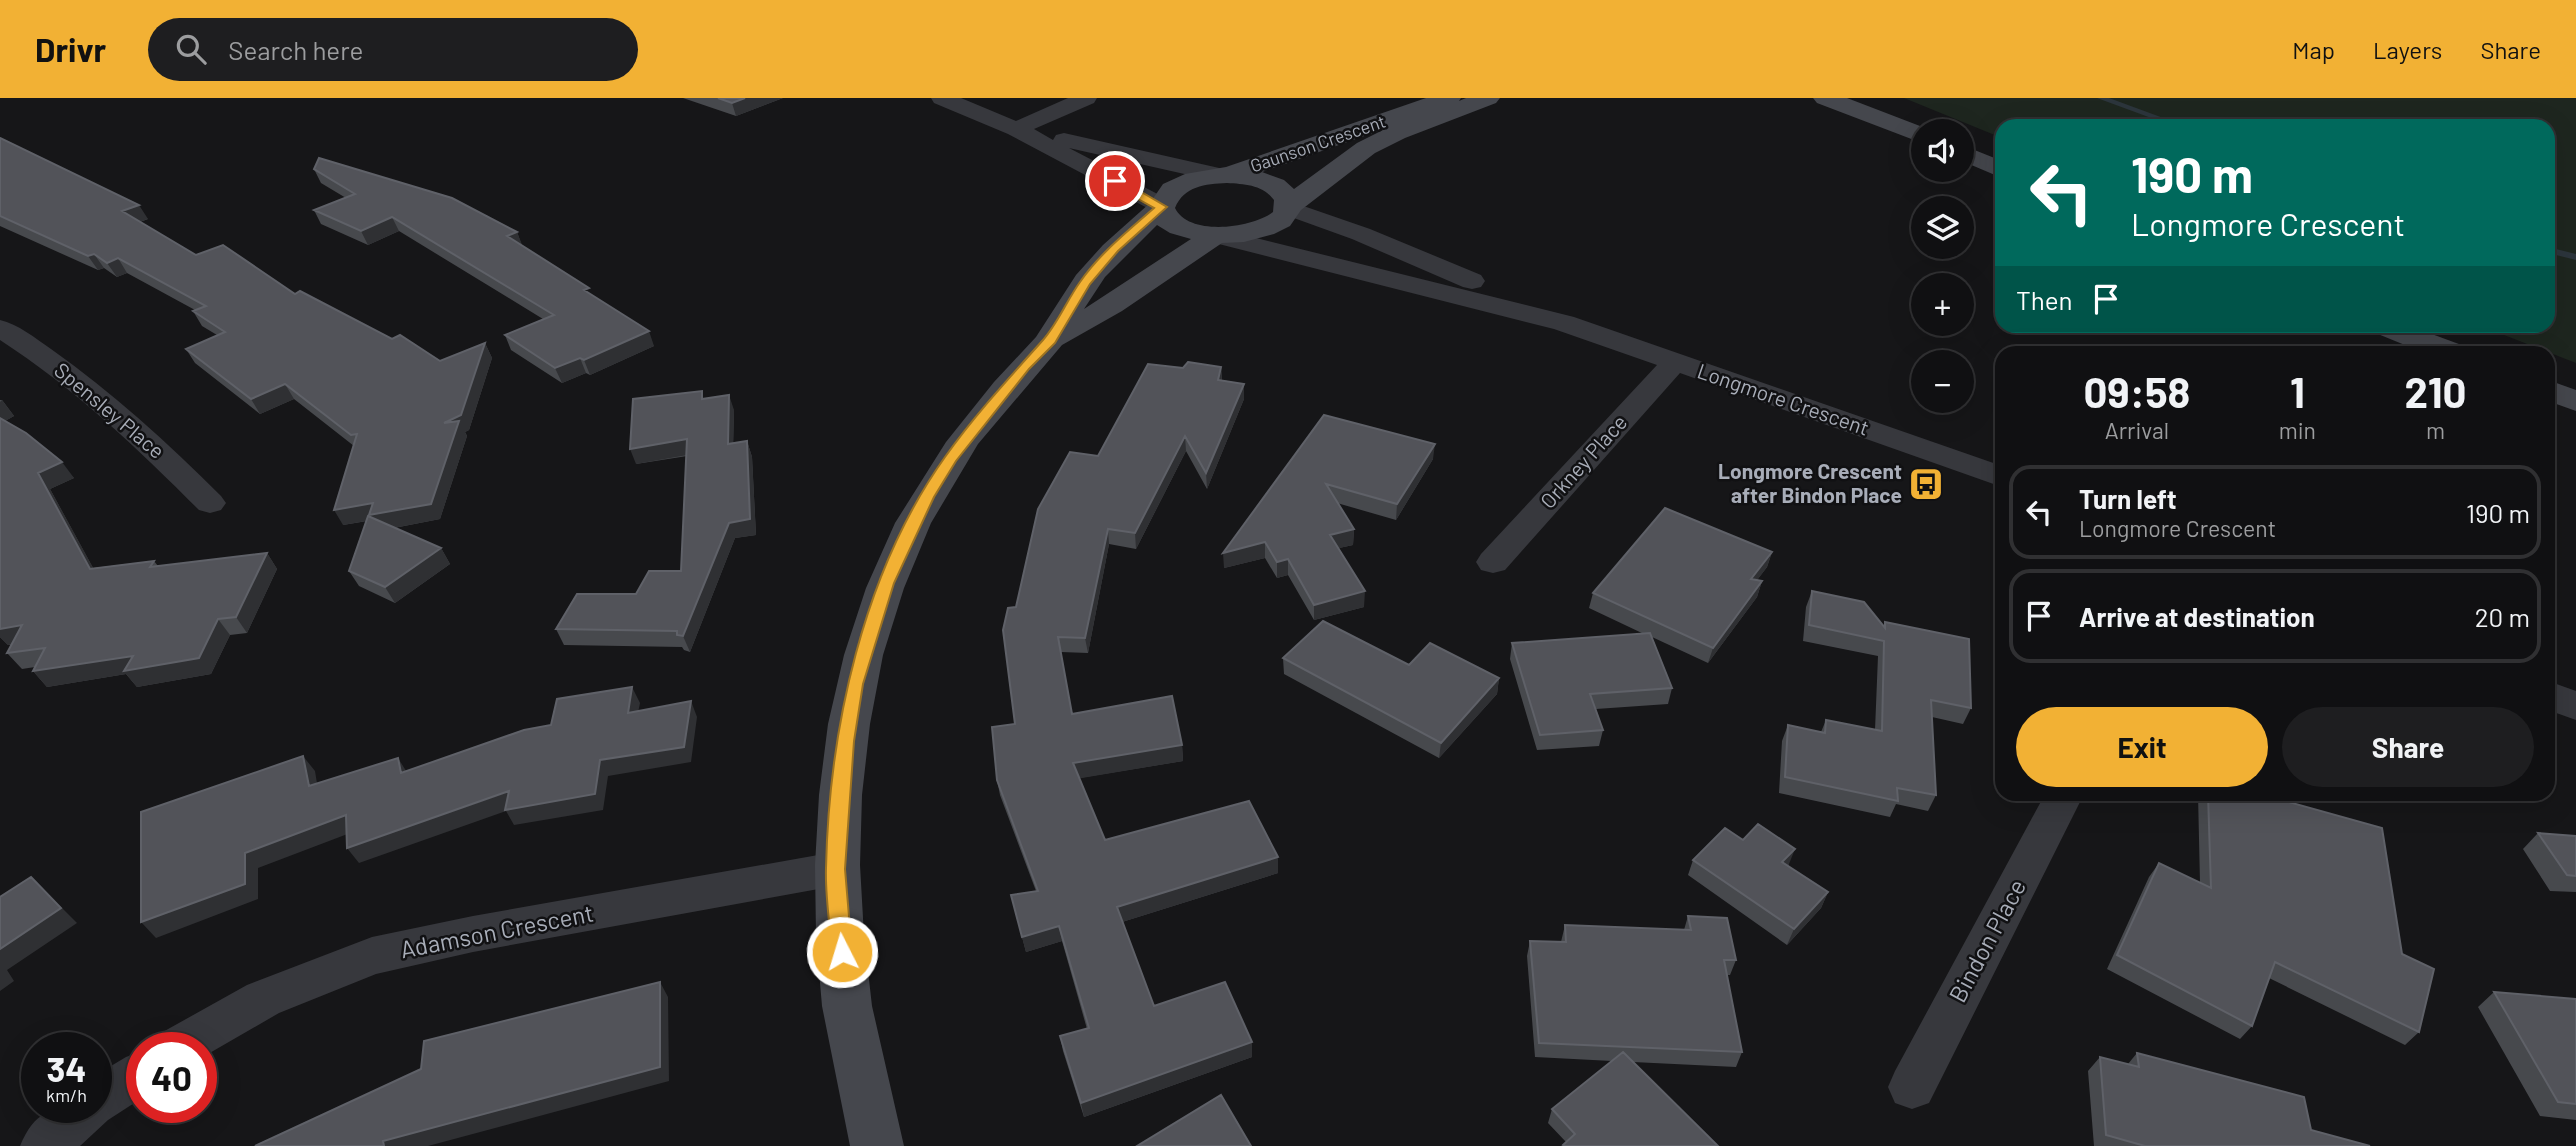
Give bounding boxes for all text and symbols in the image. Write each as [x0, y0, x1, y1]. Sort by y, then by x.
search box [148, 18, 638, 81]
text: Drivr [35, 29, 106, 69]
icon: search [172, 30, 210, 68]
text: Search here [228, 34, 363, 65]
text: Map [2292, 35, 2335, 64]
text: Layers [2373, 35, 2442, 64]
text: Share [2480, 35, 2541, 64]
street label: Gaunson Crescent [1247, 110, 1388, 177]
map controls [1911, 119, 1974, 413]
button: sound [1911, 119, 1974, 182]
text: 190 m [2131, 144, 2253, 203]
icon: left [2016, 147, 2107, 238]
pin [1085, 151, 1145, 211]
icon: arrive [1096, 162, 1134, 200]
button: layers [1911, 196, 1974, 259]
text: Longmore Crescent [2131, 204, 2405, 242]
button: + [1911, 273, 1974, 336]
icon: arrive [2087, 280, 2125, 318]
text: Then [2016, 284, 2073, 315]
button: − [1911, 350, 1974, 413]
street label: Spensley Place [50, 357, 170, 463]
street label: Longmore Crescent [1694, 357, 1873, 440]
text: 09:58 [2083, 366, 2190, 416]
text: 1 [2290, 366, 2305, 416]
text: 210 [2404, 366, 2467, 416]
street label: Orkney Place [1534, 409, 1631, 513]
text: Arrival [2105, 416, 2169, 444]
text: min [2279, 416, 2316, 444]
text: m [2426, 416, 2445, 444]
place label: Longmore Crescent after Bindon Place [1718, 458, 1902, 507]
bus stop icon: Longmore Crescent after Bindon Place [1907, 465, 1945, 503]
text: Turn left [2079, 483, 2177, 514]
icon: left [2020, 493, 2058, 531]
text: 190 m [2466, 497, 2530, 528]
text: Longmore Crescent [2079, 514, 2276, 542]
icon: arrive [2020, 597, 2058, 635]
text: Arrive at destination [2079, 601, 2315, 632]
text: 20 m [2475, 601, 2530, 632]
button: Exit [2016, 707, 2268, 787]
button: Share [2282, 707, 2534, 787]
street label: Bindon Place [1942, 874, 2031, 1007]
street label: Adamson Crescent [398, 898, 596, 963]
position arrow [805, 915, 879, 989]
speed limit sign: 40 [126, 1032, 217, 1123]
text: 34 [46, 1047, 87, 1089]
text: km/h [46, 1084, 87, 1106]

